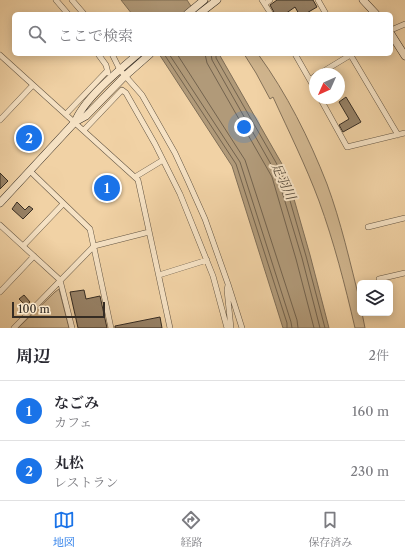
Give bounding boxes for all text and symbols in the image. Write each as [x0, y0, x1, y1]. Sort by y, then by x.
search box [12, 12, 393, 56]
icon: search [26, 23, 48, 45]
text: ここで検索 [58, 26, 133, 45]
north arrow [309, 68, 345, 104]
your location [234, 117, 254, 137]
pin: 2 [16, 123, 42, 153]
water label: 足羽川 [269, 160, 300, 204]
pin: 1 [94, 173, 120, 203]
map controls [357, 280, 393, 316]
button: layers [357, 280, 393, 316]
scale bar [12, 300, 105, 319]
text: 100 m [18, 302, 50, 316]
text: 周辺 [16, 346, 50, 366]
text: 2件 [369, 347, 389, 363]
text: なごみ [54, 393, 99, 412]
text: 1 [26, 403, 32, 419]
text: 160 m [352, 403, 389, 419]
text: カフェ [54, 414, 92, 430]
text: 丸松 [54, 453, 84, 472]
text: 2 [25, 463, 33, 479]
text: 230 m [351, 463, 389, 479]
text: レストラン [54, 474, 119, 490]
tab: 地図 [53, 509, 75, 549]
tab: 経路 [180, 509, 202, 549]
tab: 保存済み [308, 509, 352, 549]

